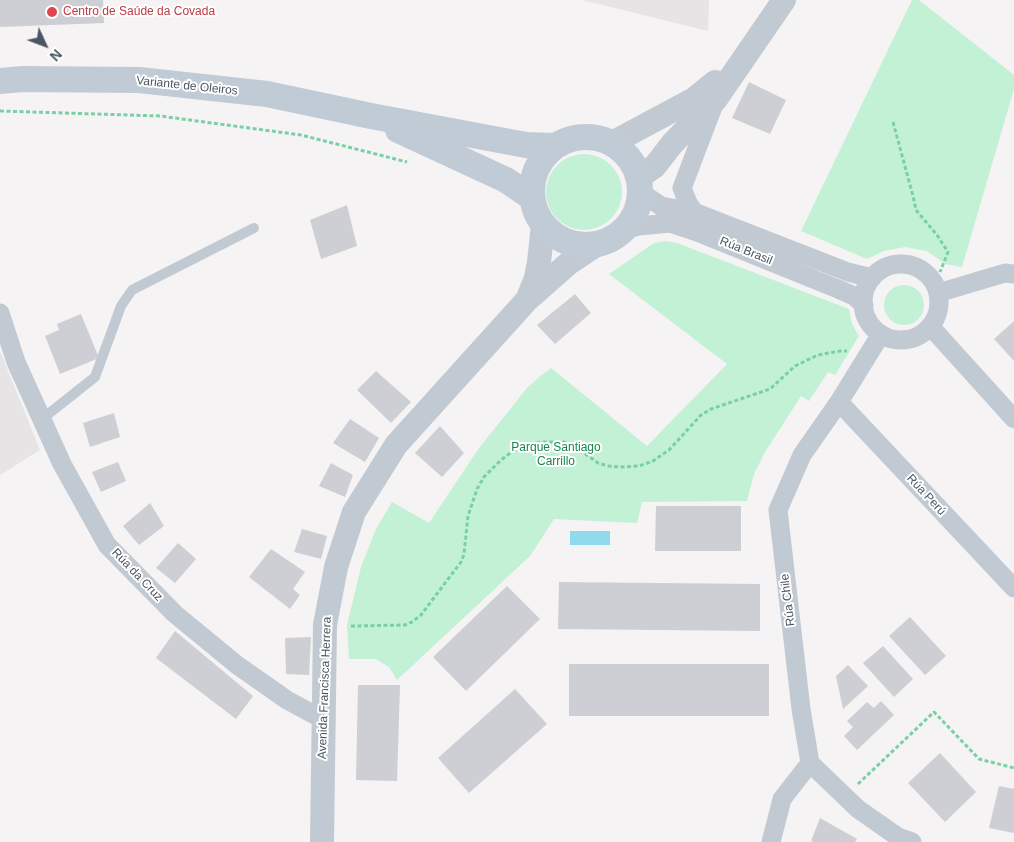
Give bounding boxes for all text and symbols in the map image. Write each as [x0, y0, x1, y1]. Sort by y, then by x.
marker: Centro de Saúde da Covada [45, 5, 59, 19]
place label: Centro de Saúde da Covada [63, 5, 215, 19]
north arrow [20, 20, 70, 70]
text: N [47, 46, 65, 64]
street label: Variante de Oleiros [136, 74, 238, 98]
street label: Rúa Brasil [718, 234, 774, 268]
park label: Parque Santiago Carrillo [511, 441, 601, 469]
street label: Rúa Perú [903, 472, 949, 518]
street label: Rúa da Cruz [108, 546, 166, 604]
street label: Rúa Chile [778, 573, 798, 627]
street label: Avenida Francisca Herrera [315, 617, 335, 759]

